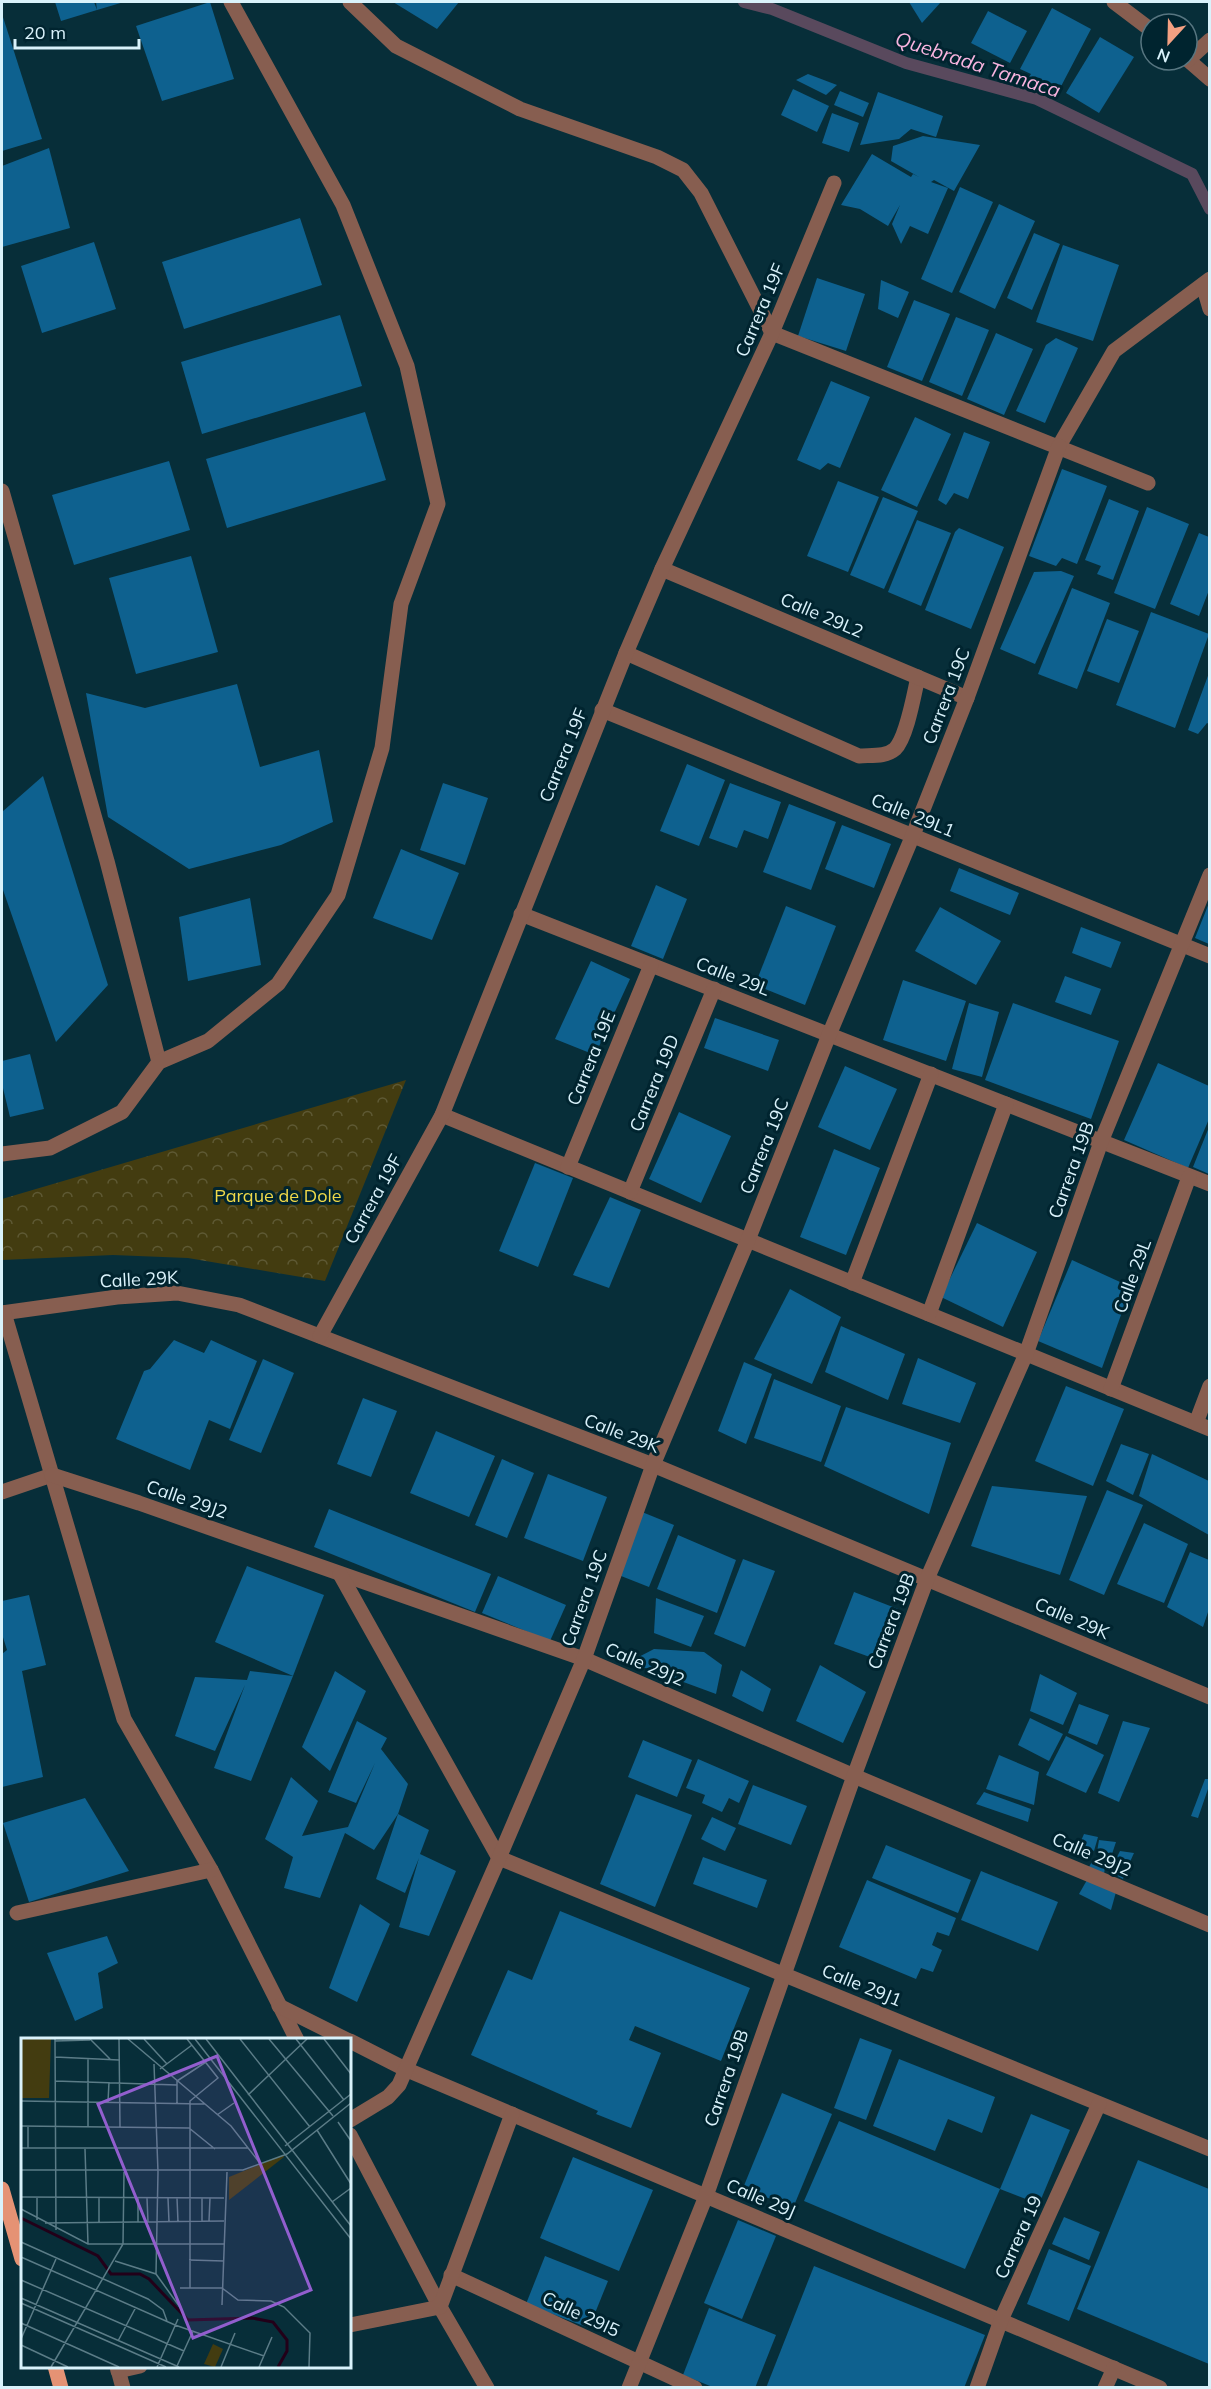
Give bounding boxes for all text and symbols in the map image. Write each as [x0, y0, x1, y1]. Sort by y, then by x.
scale bar [15, 12, 140, 50]
north arrow [1139, 12, 1199, 72]
text: 20 m [24, 21, 66, 44]
water label: Quebrada Tamaca [892, 26, 1064, 102]
text: N [1154, 44, 1173, 67]
street label: Carrera 19F [730, 260, 790, 360]
street label: Calle 29L2 [777, 587, 867, 643]
street label: Carrera 19C [917, 645, 975, 747]
street label: Carrera 19F [534, 705, 592, 805]
street label: Calle 29L1 [868, 788, 958, 842]
street label: Calle 29L [693, 951, 773, 1001]
street label: Carrera 19E [562, 1007, 620, 1109]
street label: Carrera 19D [624, 1031, 684, 1135]
street label: Carrera 19C [734, 1095, 794, 1197]
street label: Carrera 19B [1043, 1118, 1099, 1222]
street label: Carrera 19F [339, 1150, 407, 1248]
park label: Parque de Dole [214, 1184, 342, 1207]
street label: Calle 29L [1108, 1236, 1156, 1316]
street label: Calle 29K [99, 1265, 180, 1293]
street label: Calle 29K [581, 1408, 663, 1458]
street label: Calle 29J2 [143, 1474, 231, 1524]
street label: Carrera 19C [556, 1546, 612, 1650]
street label: Carrera 19B [862, 1570, 920, 1672]
street label: Calle 29K [1031, 1592, 1113, 1644]
street label: Calle 29J2 [602, 1637, 688, 1691]
street label: Calle 29J2 [1049, 1827, 1135, 1881]
street label: Calle 29J1 [819, 1959, 905, 2011]
street label: Carrera 19B [699, 2026, 753, 2130]
inset map [21, 2038, 351, 2368]
street label: Calle 29J [723, 2173, 799, 2223]
street label: Carrera 19 [989, 2192, 1047, 2282]
street label: Calle 29I5 [539, 2286, 624, 2342]

